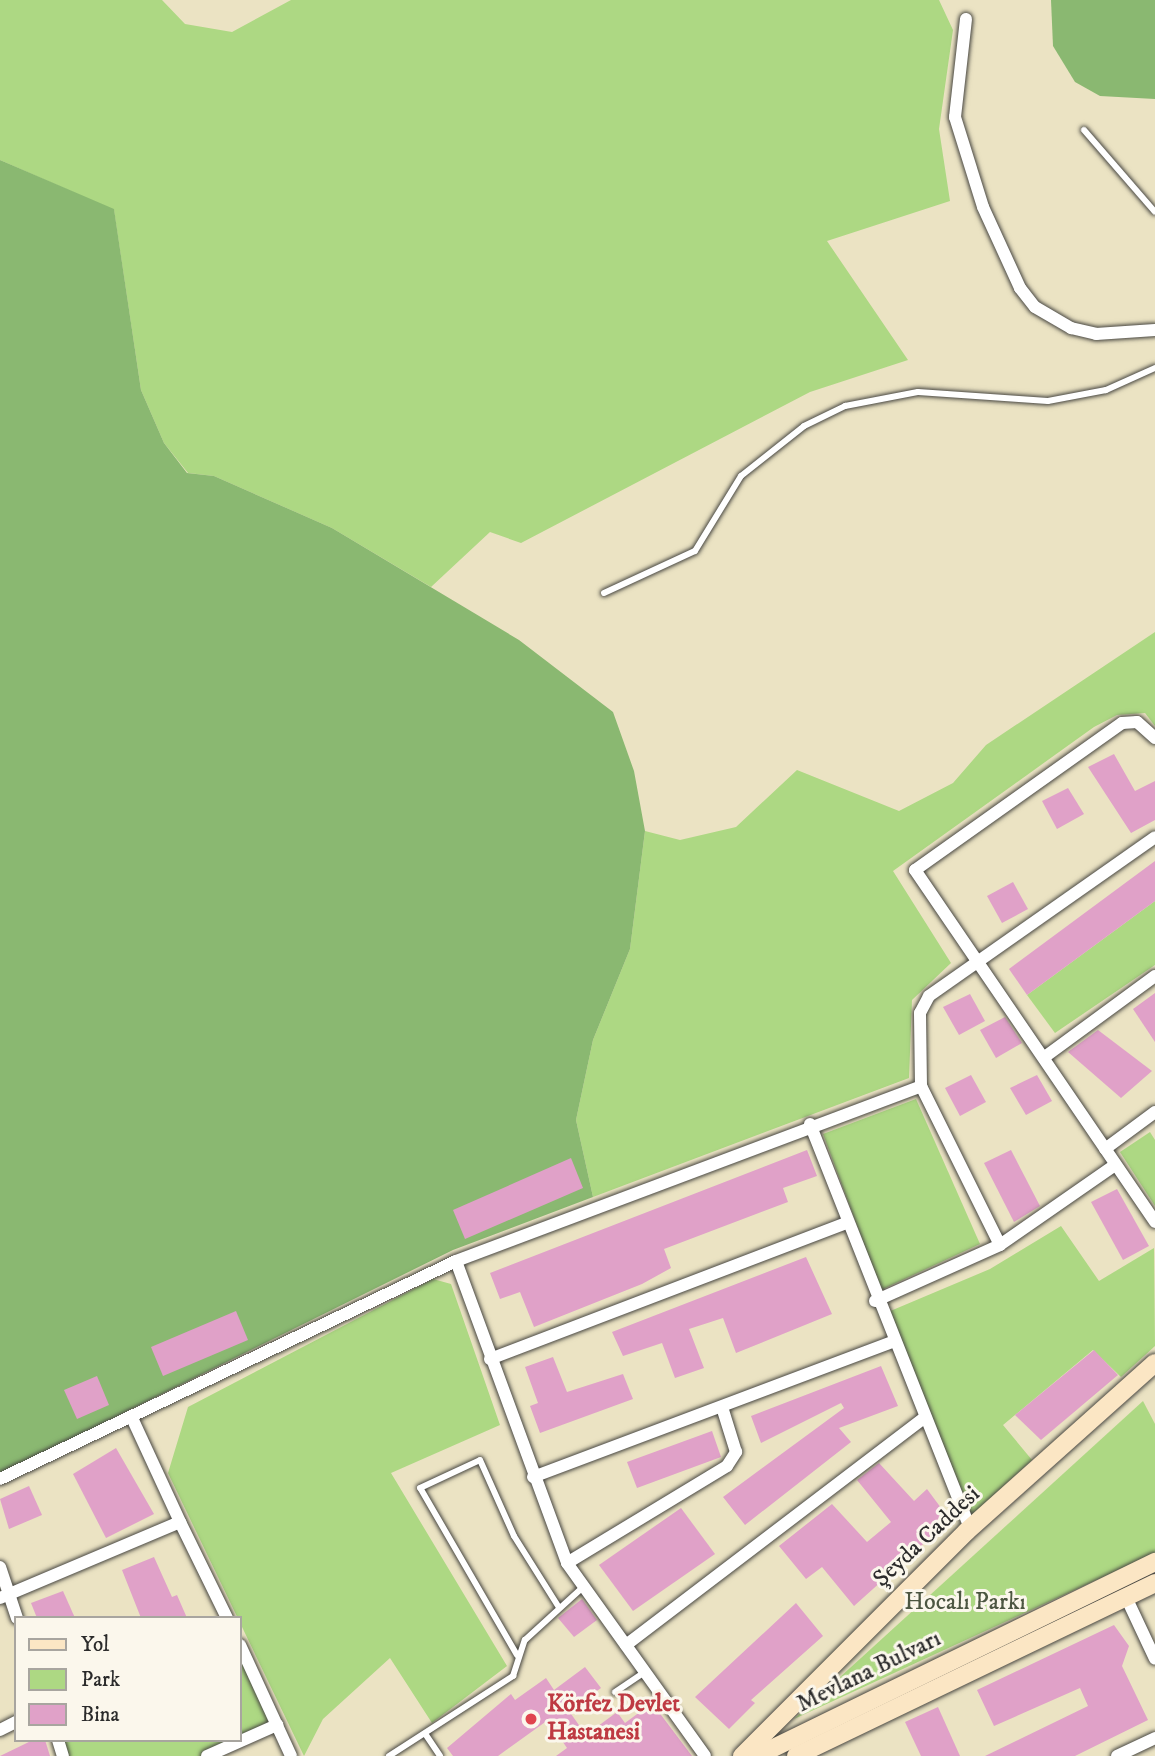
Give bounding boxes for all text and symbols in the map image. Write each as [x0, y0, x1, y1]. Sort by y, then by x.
street label: Şeyda Caddesi [868, 1480, 986, 1594]
park label: Hocalı Parkı [904, 1589, 1026, 1617]
legend [14, 1616, 242, 1742]
street label: Mevlana Bulvarı [792, 1625, 946, 1719]
text: Yol [81, 1632, 109, 1658]
text: Park [81, 1667, 120, 1693]
place label: Körfez Devlet Hastanesi [547, 1691, 680, 1747]
text: Bina [81, 1702, 120, 1728]
marker: Körfez Devlet Hastanesi [521, 1709, 541, 1729]

